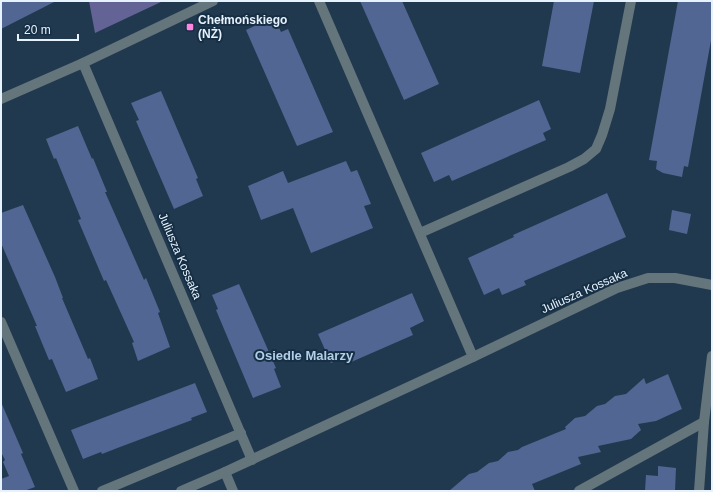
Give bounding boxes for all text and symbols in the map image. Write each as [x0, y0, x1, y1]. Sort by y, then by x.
place label: Chełmońskiego (NŻ) [198, 13, 287, 41]
scale bar [18, 16, 78, 42]
marker: Chełmońskiego (NŻ) [185, 22, 195, 32]
text: 20 m [24, 23, 51, 37]
street label: Juliusza Kossaka [155, 211, 205, 302]
street label: Juliusza Kossaka [539, 266, 629, 316]
district label: Osiedle Malarzy [255, 348, 354, 363]

